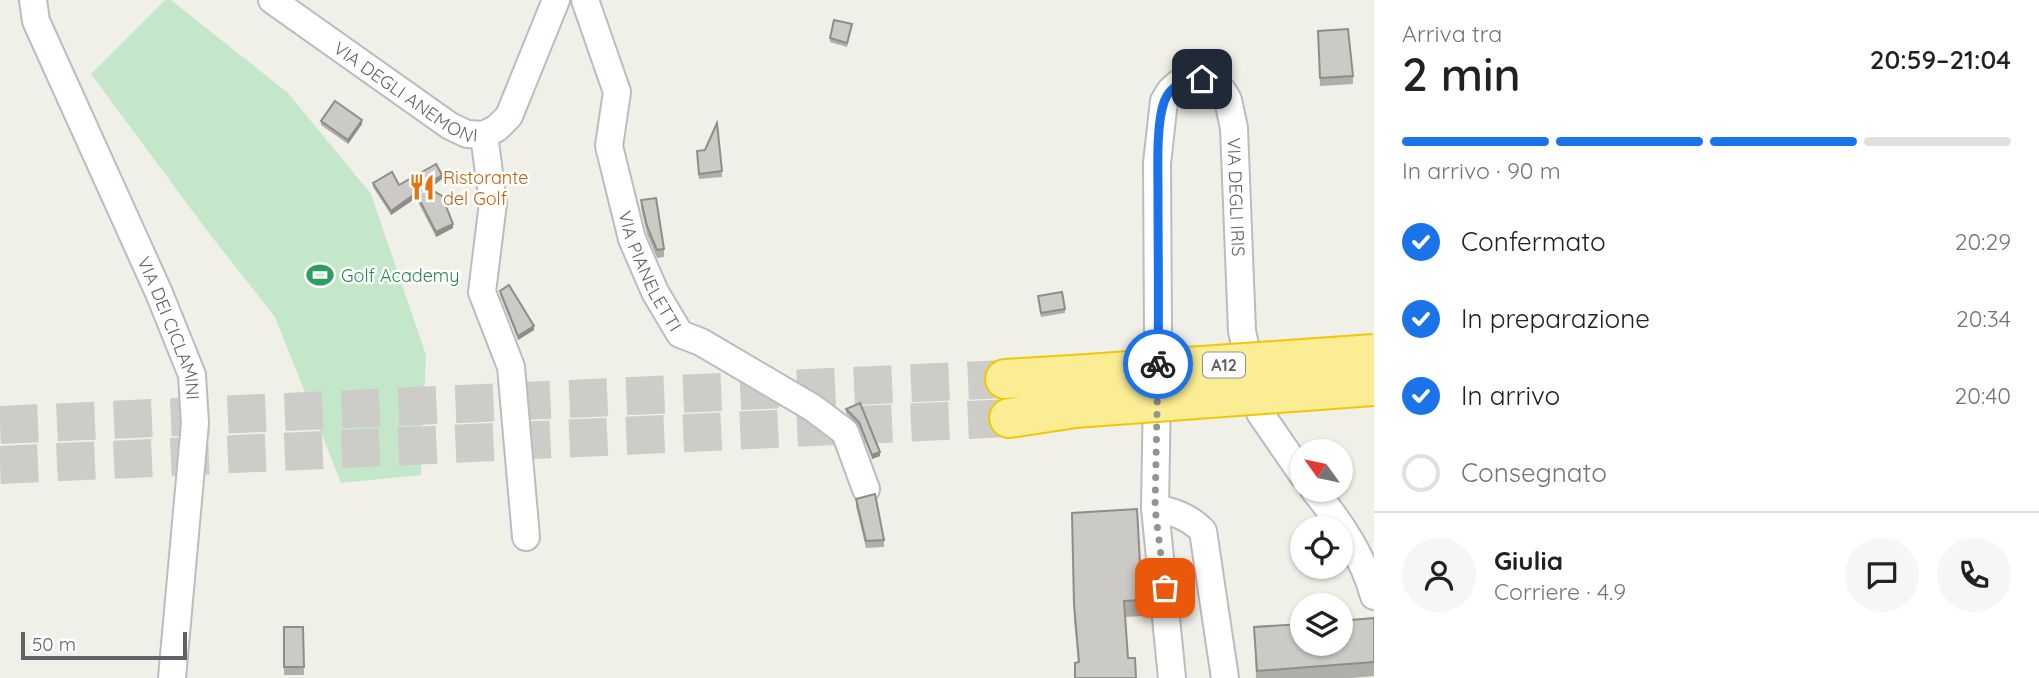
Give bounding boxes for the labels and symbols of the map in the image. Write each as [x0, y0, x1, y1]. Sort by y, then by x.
street label: VIA DEGLI ANEMONI [329, 36, 478, 147]
pin [1172, 49, 1232, 109]
street label: VIA DEGLI IRIS [1223, 137, 1251, 257]
place label: Ristorante del Golf [443, 166, 528, 210]
restaurant icon: Ristorante del Golf [407, 172, 437, 202]
street label: VIA PIANELETTI [614, 208, 687, 335]
street label: VIA DEI CICLAMINI [133, 253, 205, 401]
sports icon: Golf Academy [305, 260, 335, 290]
place label: Golf Academy [341, 264, 459, 287]
courier [1123, 329, 1193, 399]
road number: A12 [1203, 352, 1245, 378]
north arrow [1290, 439, 1353, 502]
pin [1135, 558, 1195, 618]
scale bar [21, 629, 187, 661]

